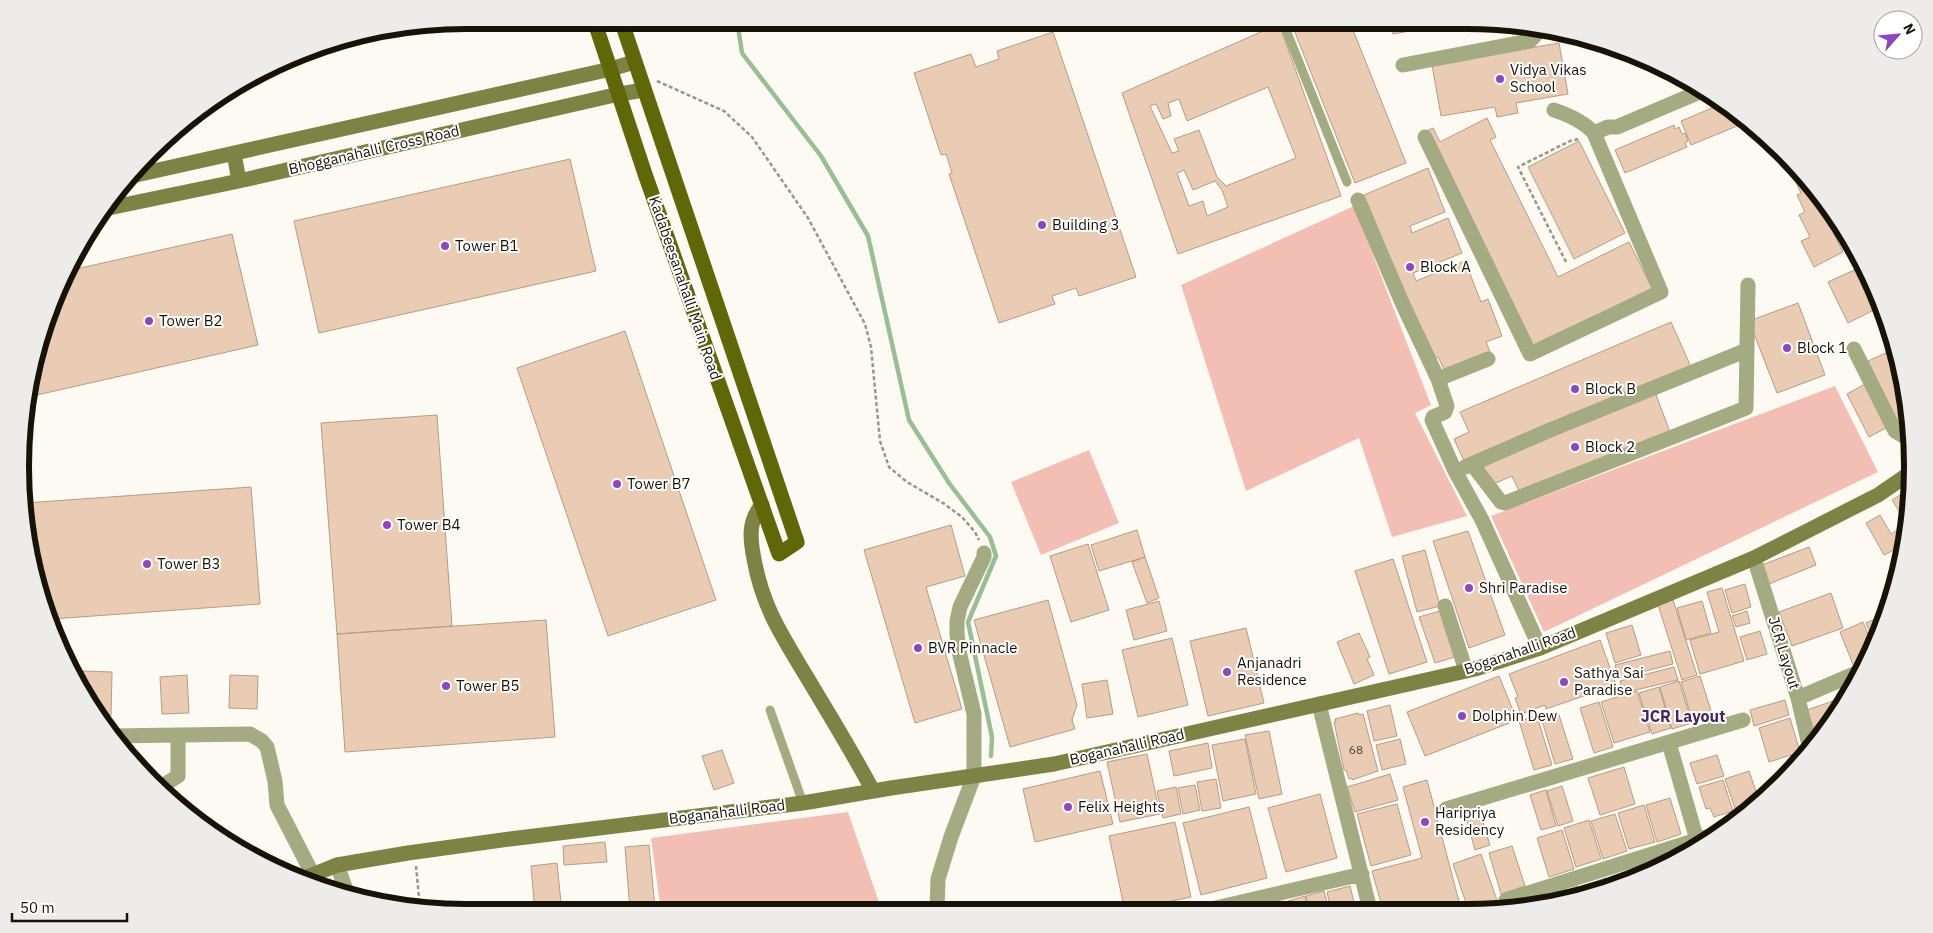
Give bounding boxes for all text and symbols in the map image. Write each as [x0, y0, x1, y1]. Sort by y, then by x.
north arrow [1873, 10, 1923, 60]
text: N [1899, 20, 1920, 38]
place label: Vidya Vikas School [1510, 60, 1586, 96]
marker: Vidya Vikas School [1494, 73, 1506, 85]
street label: Bhogganahalli Cross Road [287, 121, 461, 178]
street label: Kadabeesanahalli Main Road [645, 193, 726, 382]
place label: Building 3 [1052, 215, 1120, 234]
marker: Building 3 [1036, 219, 1048, 231]
place label: Tower B1 [455, 236, 518, 255]
marker: Tower B1 [439, 240, 451, 252]
place label: Block A [1420, 257, 1471, 276]
marker: Block A [1404, 261, 1416, 273]
place label: Tower B2 [159, 311, 222, 330]
marker: Tower B2 [143, 315, 155, 327]
place label: Block 1 [1797, 338, 1847, 357]
marker: Block 1 [1781, 342, 1793, 354]
place label: Block B [1585, 379, 1636, 398]
marker: Block B [1569, 383, 1581, 395]
place label: Block 2 [1585, 437, 1635, 456]
marker: Block 2 [1569, 441, 1581, 453]
place label: Tower B7 [627, 474, 690, 493]
marker: Tower B7 [611, 478, 623, 490]
place label: Tower B4 [397, 515, 460, 534]
marker: Tower B4 [381, 519, 393, 531]
place label: Tower B3 [157, 554, 220, 573]
marker: Tower B3 [141, 558, 153, 570]
place label: Shri Paradise [1479, 578, 1567, 597]
marker: Shri Paradise [1463, 582, 1475, 594]
street label: JCR Layout [1764, 614, 1805, 692]
street label: Boganahalli Road [1461, 622, 1578, 679]
place label: BVR Pinnacle [928, 638, 1018, 657]
marker: BVR Pinnacle [912, 642, 924, 654]
place label: Anjanadri Residence [1237, 653, 1307, 689]
place label: Sathya Sai Paradise [1574, 663, 1644, 699]
marker: Anjanadri Residence [1221, 666, 1233, 678]
place label: Tower B5 [456, 676, 519, 695]
marker: Sathya Sai Paradise [1558, 676, 1570, 688]
marker: Tower B5 [440, 680, 452, 692]
place label: Dolphin Dew [1472, 706, 1558, 725]
district label: JCR Layout [1641, 706, 1725, 726]
marker: Dolphin Dew [1456, 710, 1468, 722]
street label: Boganahalli Road [1068, 724, 1186, 769]
house number: 68 [1349, 742, 1363, 757]
street label: Boganahalli Road [668, 795, 786, 828]
place label: Felix Heights [1078, 797, 1165, 816]
marker: Felix Heights [1062, 801, 1074, 813]
place label: Haripriya Residency [1435, 803, 1505, 839]
marker: Haripriya Residency [1419, 816, 1431, 828]
scale bar [12, 890, 128, 922]
text: 50 m [20, 898, 55, 917]

